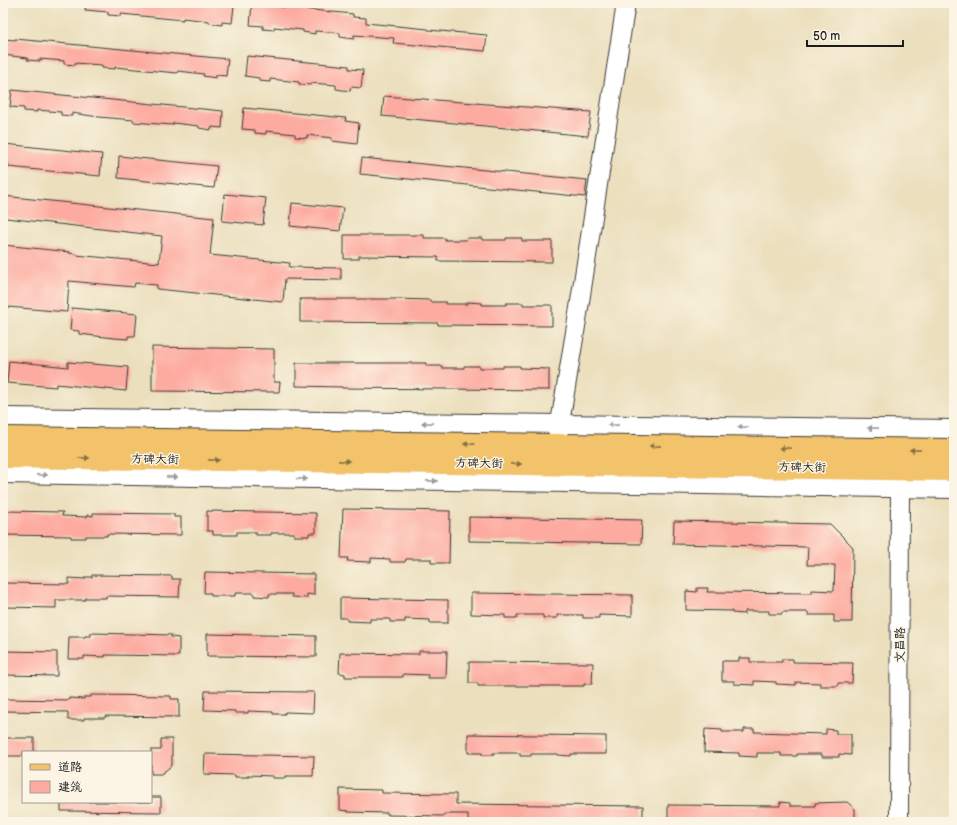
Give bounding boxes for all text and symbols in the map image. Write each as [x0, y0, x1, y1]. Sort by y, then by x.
scale bar [807, 22, 903, 48]
text: 50 m [813, 29, 840, 44]
one-way arrow [421, 419, 433, 426]
one-way arrow [606, 422, 619, 428]
one-way arrow [736, 424, 749, 430]
one-way arrow [866, 425, 879, 431]
one-way arrow [462, 441, 475, 447]
one-way arrow [648, 443, 661, 449]
one-way arrow [778, 445, 791, 451]
one-way arrow [908, 447, 921, 453]
street label: 方碑大街 [131, 452, 179, 467]
one-way arrow [78, 455, 91, 461]
street label: 方碑大街 [455, 456, 503, 471]
one-way arrow [208, 457, 221, 463]
one-way arrow [338, 458, 351, 464]
street label: 方碑大街 [778, 460, 826, 475]
one-way arrow [510, 461, 523, 467]
one-way arrow [36, 472, 49, 478]
one-way arrow [166, 474, 179, 480]
one-way arrow [296, 476, 309, 482]
one-way arrow [426, 478, 439, 484]
street label: 文昌路 [893, 627, 908, 663]
legend [22, 751, 152, 803]
text: 道路 [58, 760, 82, 775]
text: 建筑 [58, 780, 82, 795]

